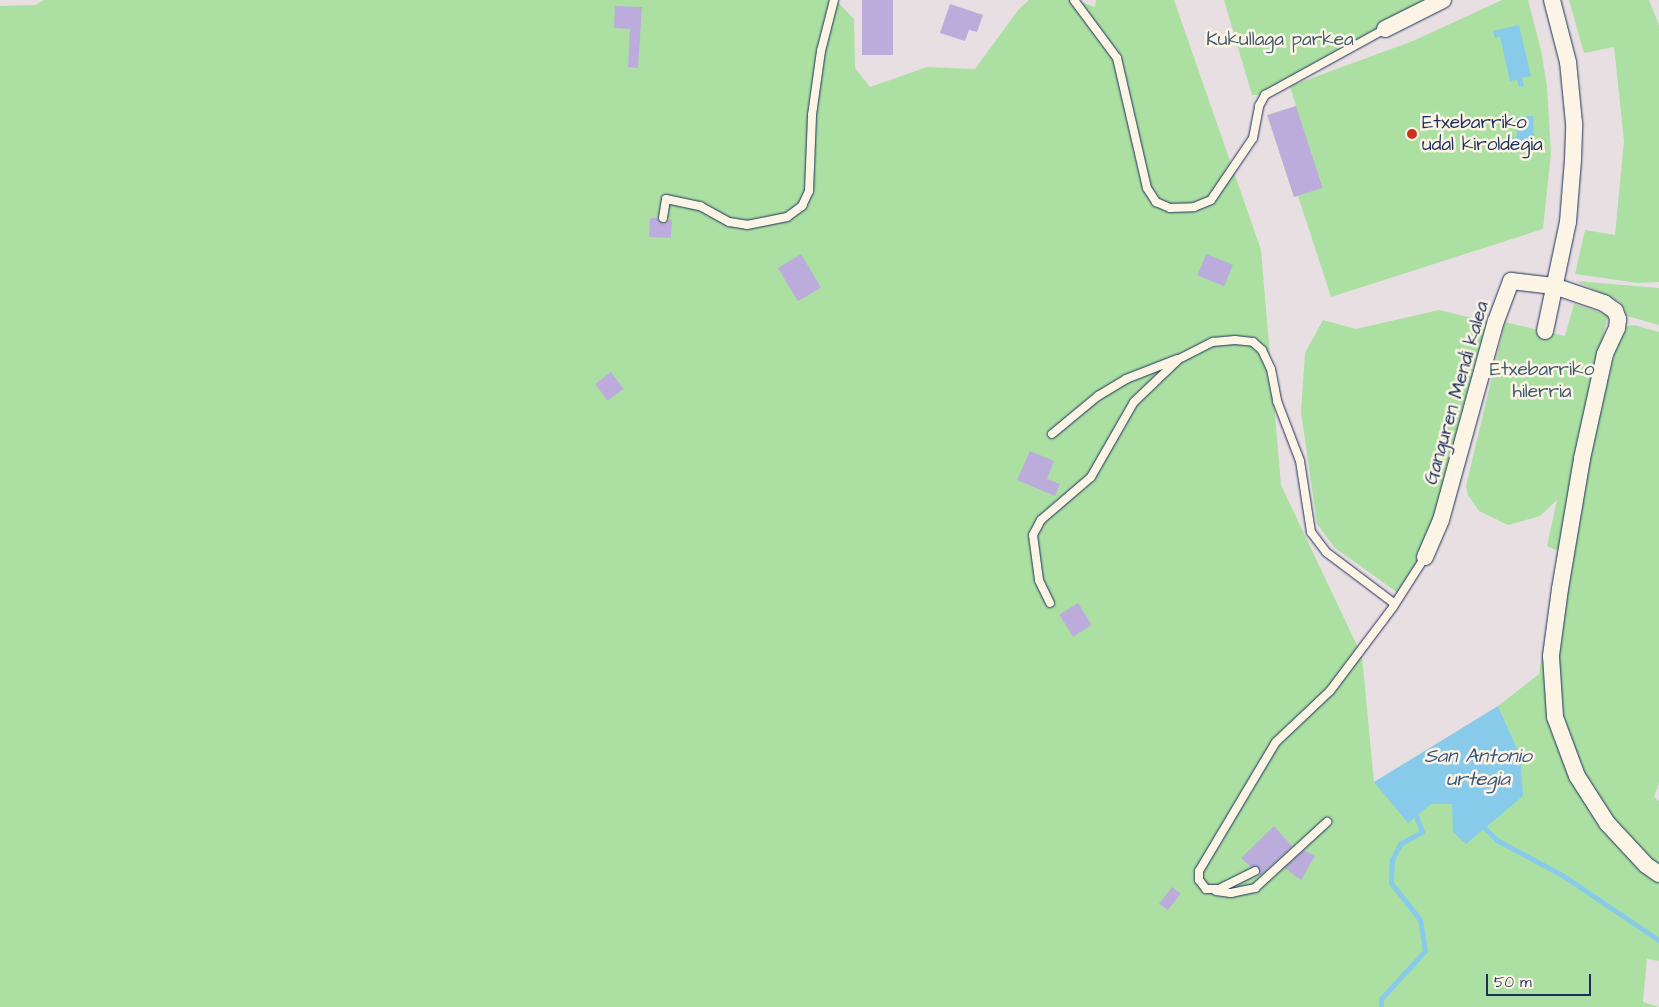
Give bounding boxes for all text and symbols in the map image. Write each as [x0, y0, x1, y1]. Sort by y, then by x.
park label: Kukullaga parkea [1206, 29, 1354, 51]
place label: Etxebarriko udal kiroldegia [1422, 112, 1543, 156]
marker: Etxebarriko udal kiroldegia [1406, 128, 1418, 140]
street label: Ganguren Mendi kalea [1420, 299, 1494, 487]
park label: Etxebarriko hilerria [1490, 359, 1594, 403]
water label: San Antonio urtegia [1424, 745, 1532, 792]
scale bar [1489, 964, 1594, 996]
text: 50 m [1494, 972, 1532, 993]

